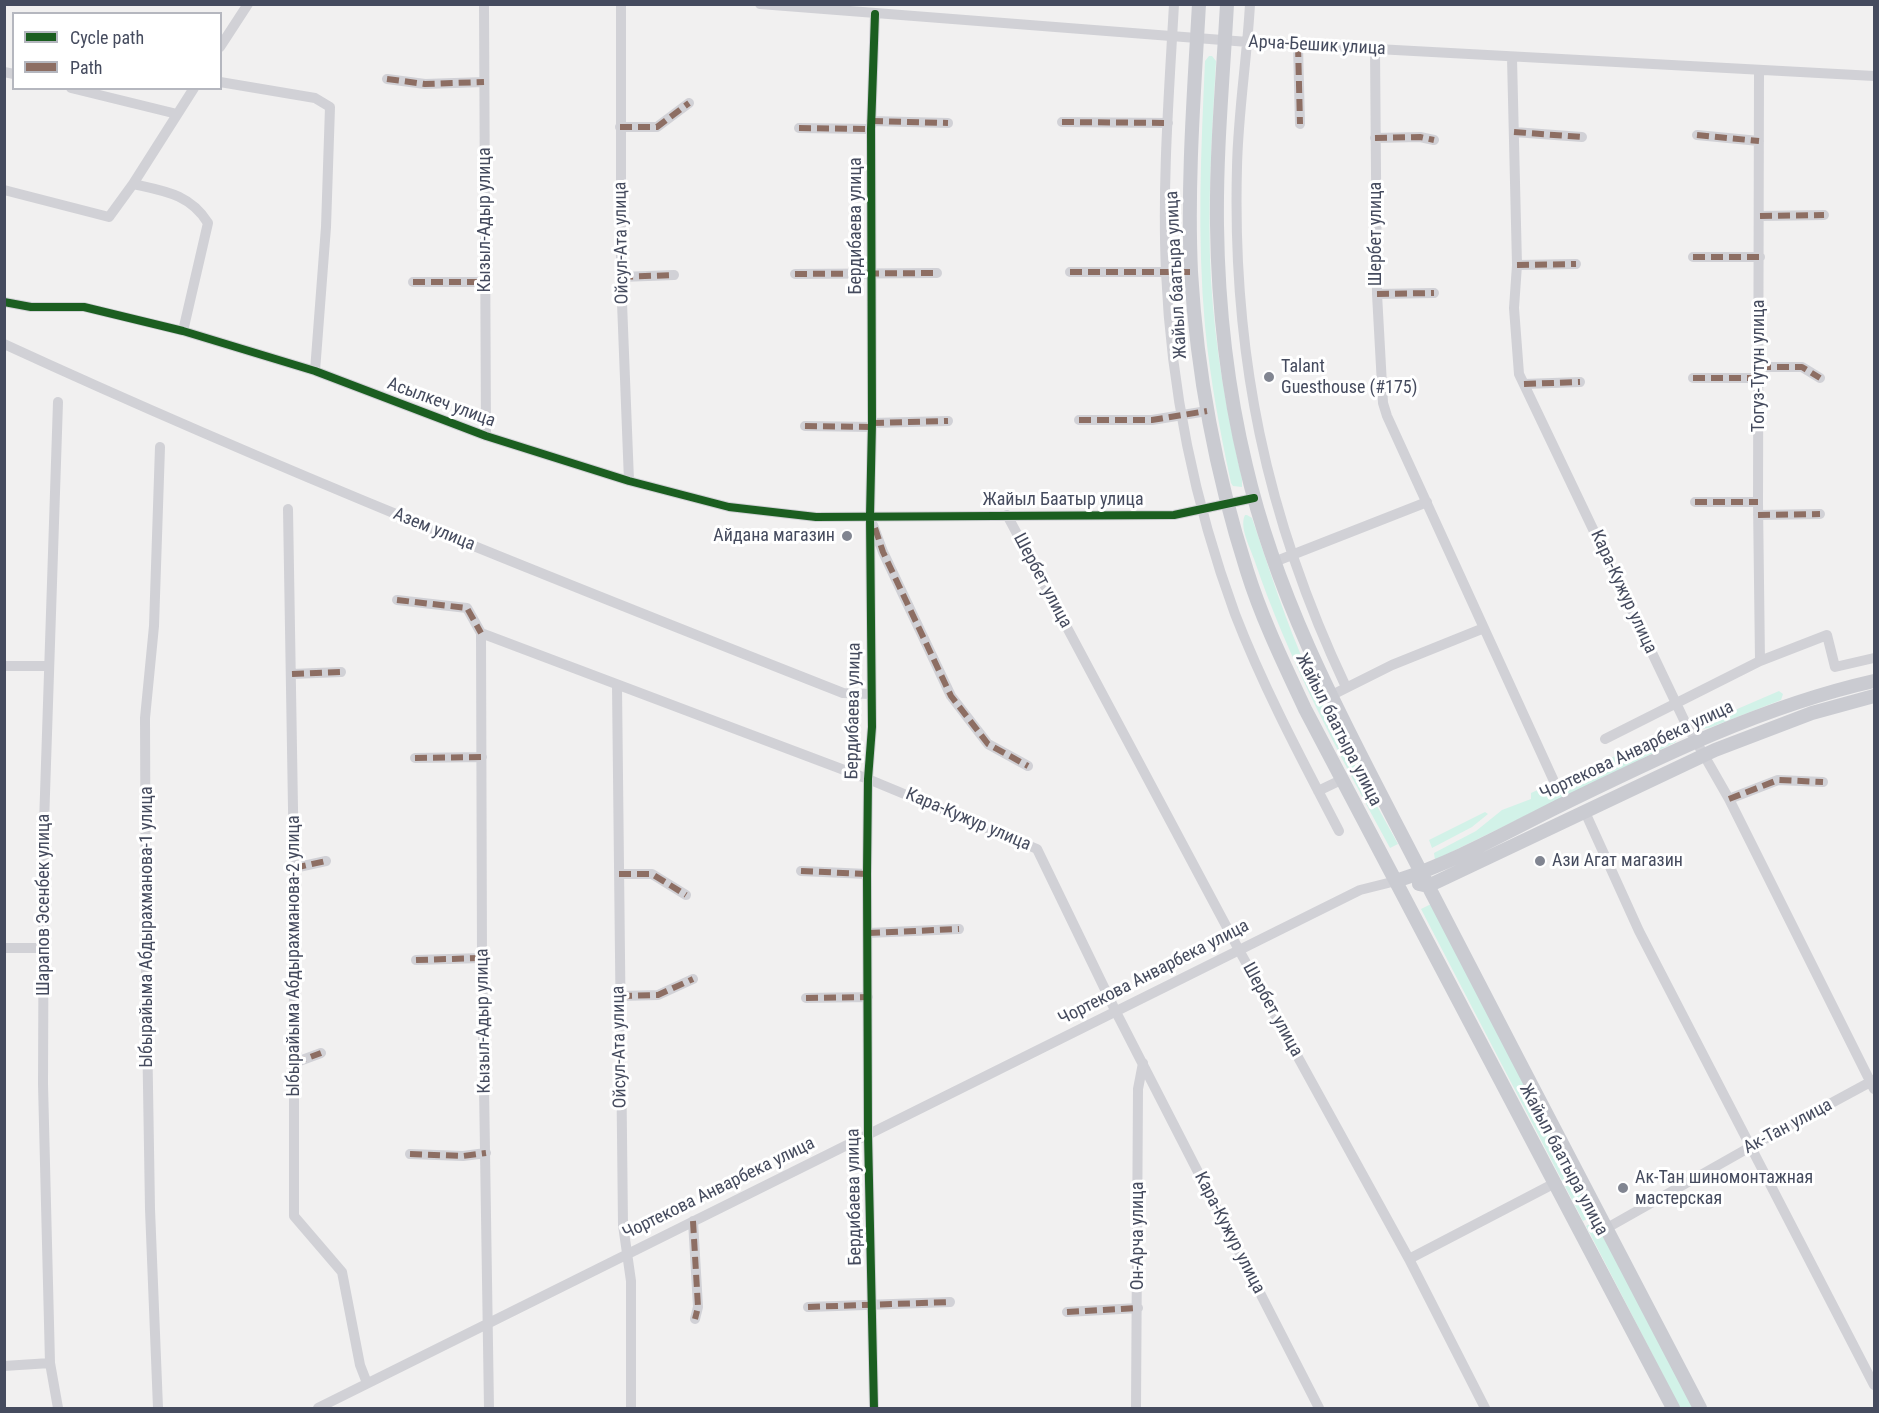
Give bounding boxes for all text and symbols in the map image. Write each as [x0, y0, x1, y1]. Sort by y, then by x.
legend [12, 12, 222, 90]
text: Cycle path [70, 27, 144, 48]
street label: Арча-Бешик улица [1248, 32, 1386, 60]
text: Path [70, 57, 103, 78]
street label: Кызыл-Адыр улица [474, 147, 496, 293]
street label: Бердибаева улица [845, 157, 867, 295]
street label: Ойсул-Ата улица [610, 181, 634, 305]
street label: Шербет улица [1365, 182, 1387, 286]
street label: Жайыл баатыра улица [1162, 190, 1192, 360]
street label: Тогуз-Тутун улица [1748, 300, 1770, 432]
place label: Talant Guesthouse (#175) [1281, 356, 1417, 398]
marker: Talant Guesthouse (#175) [1262, 370, 1276, 384]
street label: Асылкеч улица [384, 373, 498, 433]
street label: Жайыл Баатыр улица [982, 489, 1144, 511]
street label: Азем улица [390, 504, 478, 556]
place label: Айдана магазин [713, 525, 835, 547]
street label: Кара-Кужур улица [1585, 527, 1661, 657]
marker: Айдана магазин [840, 529, 854, 543]
street label: Шербет улица [1008, 530, 1076, 632]
street label: Бердибаева улица [842, 642, 866, 780]
street label: Жайыл баатыра улица [1290, 650, 1386, 810]
street label: Чортекова Анварбека улица [1537, 697, 1737, 805]
street label: Кара-Кужур улица [902, 784, 1034, 856]
street label: Ыбырайыма Абдырахманова-1 улица [136, 786, 158, 1068]
street label: Шарапов Эсенбек улица [33, 814, 55, 996]
street label: Ыбырайыма Абдырахманова-2 улица [283, 815, 305, 1097]
place label: Ази Агат магазин [1552, 850, 1683, 872]
marker: Ази Агат магазин [1533, 854, 1547, 868]
street label: Чортекова Анварбека улица [1055, 915, 1253, 1031]
street label: Кызыл-Адыр улица [472, 948, 496, 1094]
street label: Шербет улица [1237, 959, 1307, 1061]
street label: Ойсул-Ата улица [608, 985, 632, 1109]
street label: Жайыл баатыра улица [1514, 1081, 1612, 1239]
street label: Ак-Тан улица [1740, 1095, 1836, 1159]
street label: Бердибаева улица [843, 1128, 867, 1266]
street label: Чортекова Анварбека улица [619, 1133, 819, 1245]
place label: Ак-Тан шиномонтажная мастерская [1635, 1167, 1813, 1210]
street label: Кара-Кужур улица [1189, 1168, 1269, 1298]
marker: Ак-Тан шиномонтажная мастерская [1616, 1181, 1630, 1195]
street label: Он-Арча улица [1127, 1182, 1149, 1290]

